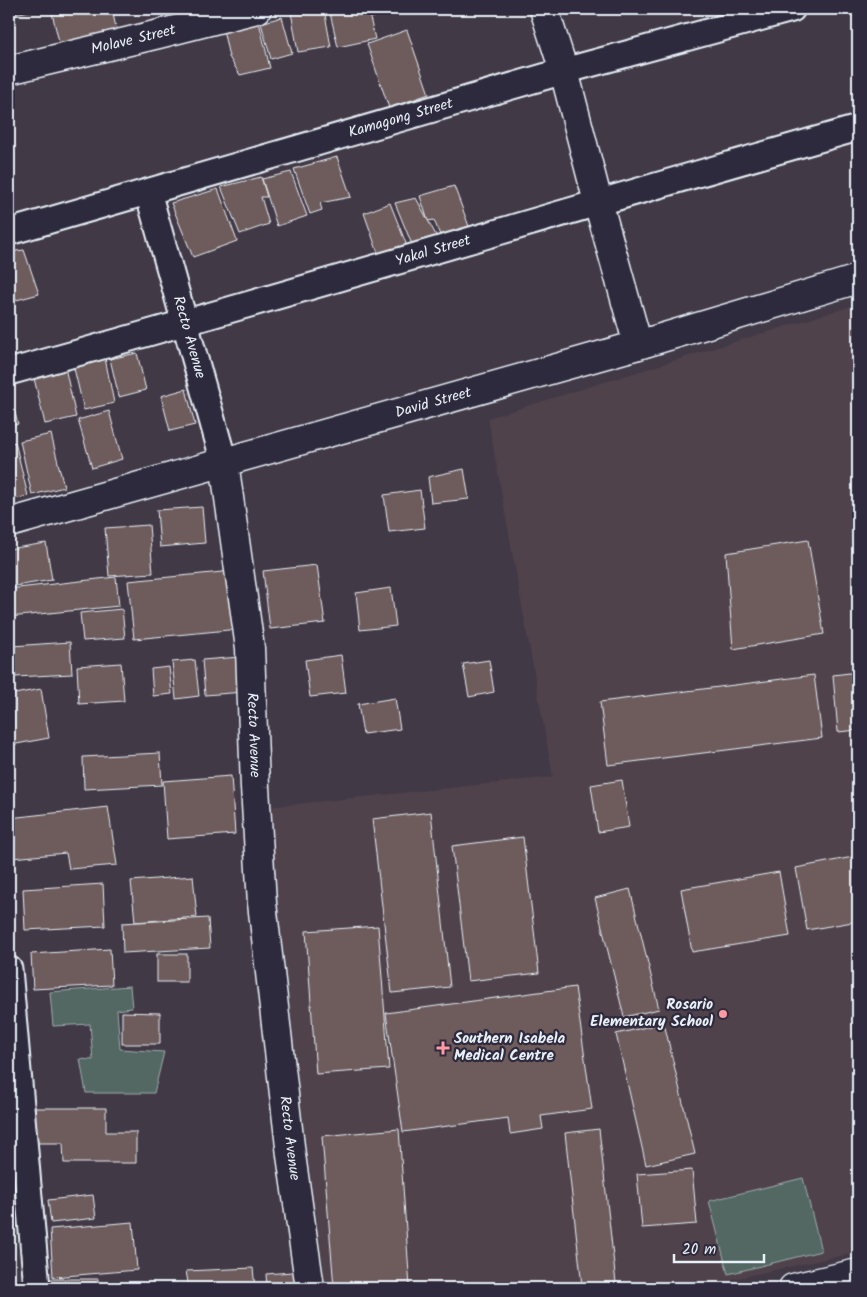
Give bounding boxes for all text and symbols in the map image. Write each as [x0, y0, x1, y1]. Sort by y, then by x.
street label: Molave Street [89, 18, 179, 62]
street label: Kamagong Street [346, 92, 456, 145]
street label: Yakal Street [392, 229, 474, 273]
street label: Recto Avenue [166, 293, 212, 382]
street label: David Street [392, 381, 474, 425]
street label: Recto Avenue [240, 692, 267, 778]
place label: Rosario Elementary School [590, 993, 713, 1034]
marker: Rosario Elementary School [717, 1008, 729, 1020]
place label: Southern Isabela Medical Centre [454, 1027, 566, 1068]
marker: Southern Isabela Medical Centre [436, 1041, 450, 1055]
street label: Recto Avenue [272, 1095, 307, 1182]
scale bar [674, 1232, 764, 1264]
text: 20 m [682, 1238, 716, 1262]

